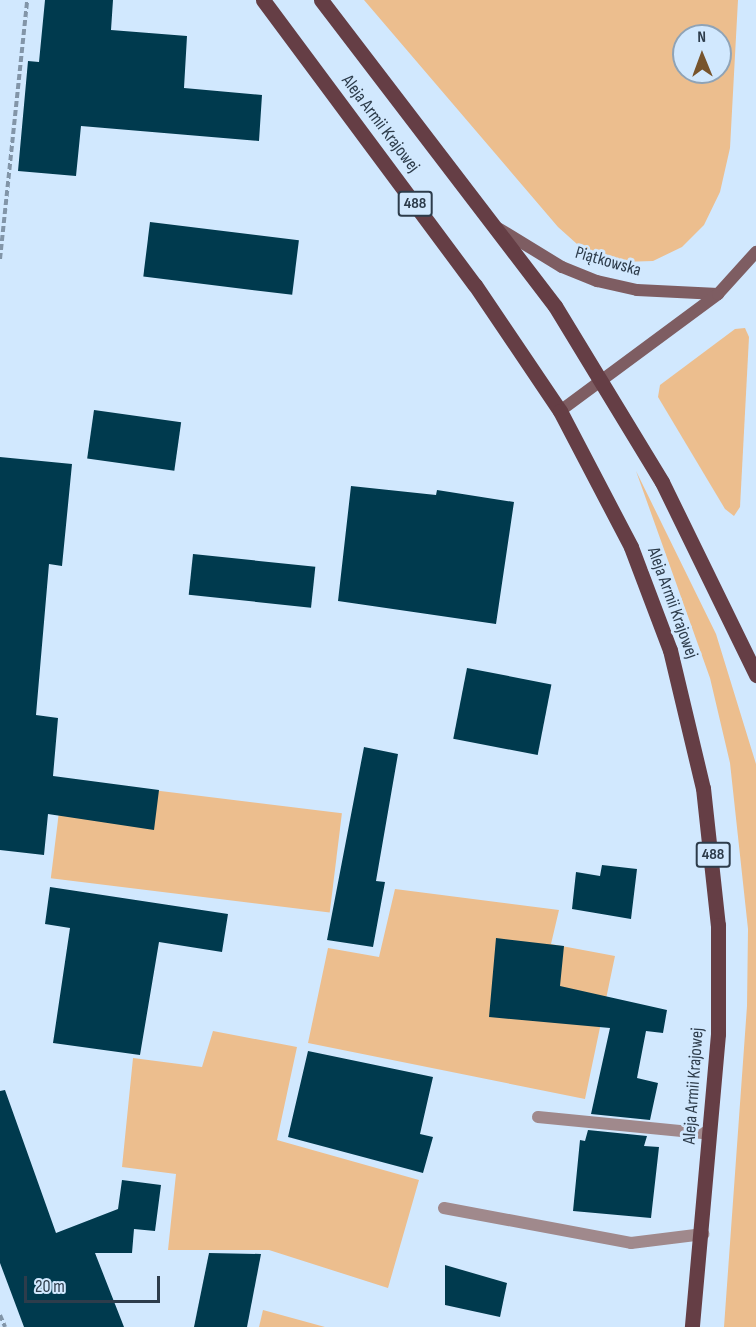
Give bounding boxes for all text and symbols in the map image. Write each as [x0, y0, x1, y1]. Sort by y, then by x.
north arrow [672, 24, 732, 84]
text: N [697, 28, 706, 47]
street label: Aleja Armii Krajowej [336, 71, 424, 177]
road number: 488 [397, 191, 433, 217]
street label: Piątkowska [572, 242, 644, 282]
street label: Aleja Armii Krajowej [642, 544, 702, 662]
road number: 488 [695, 842, 731, 868]
street label: Aleja Armii Krajowej [679, 1027, 709, 1145]
scale bar [27, 1264, 164, 1302]
text: 20 m [35, 1276, 65, 1297]

